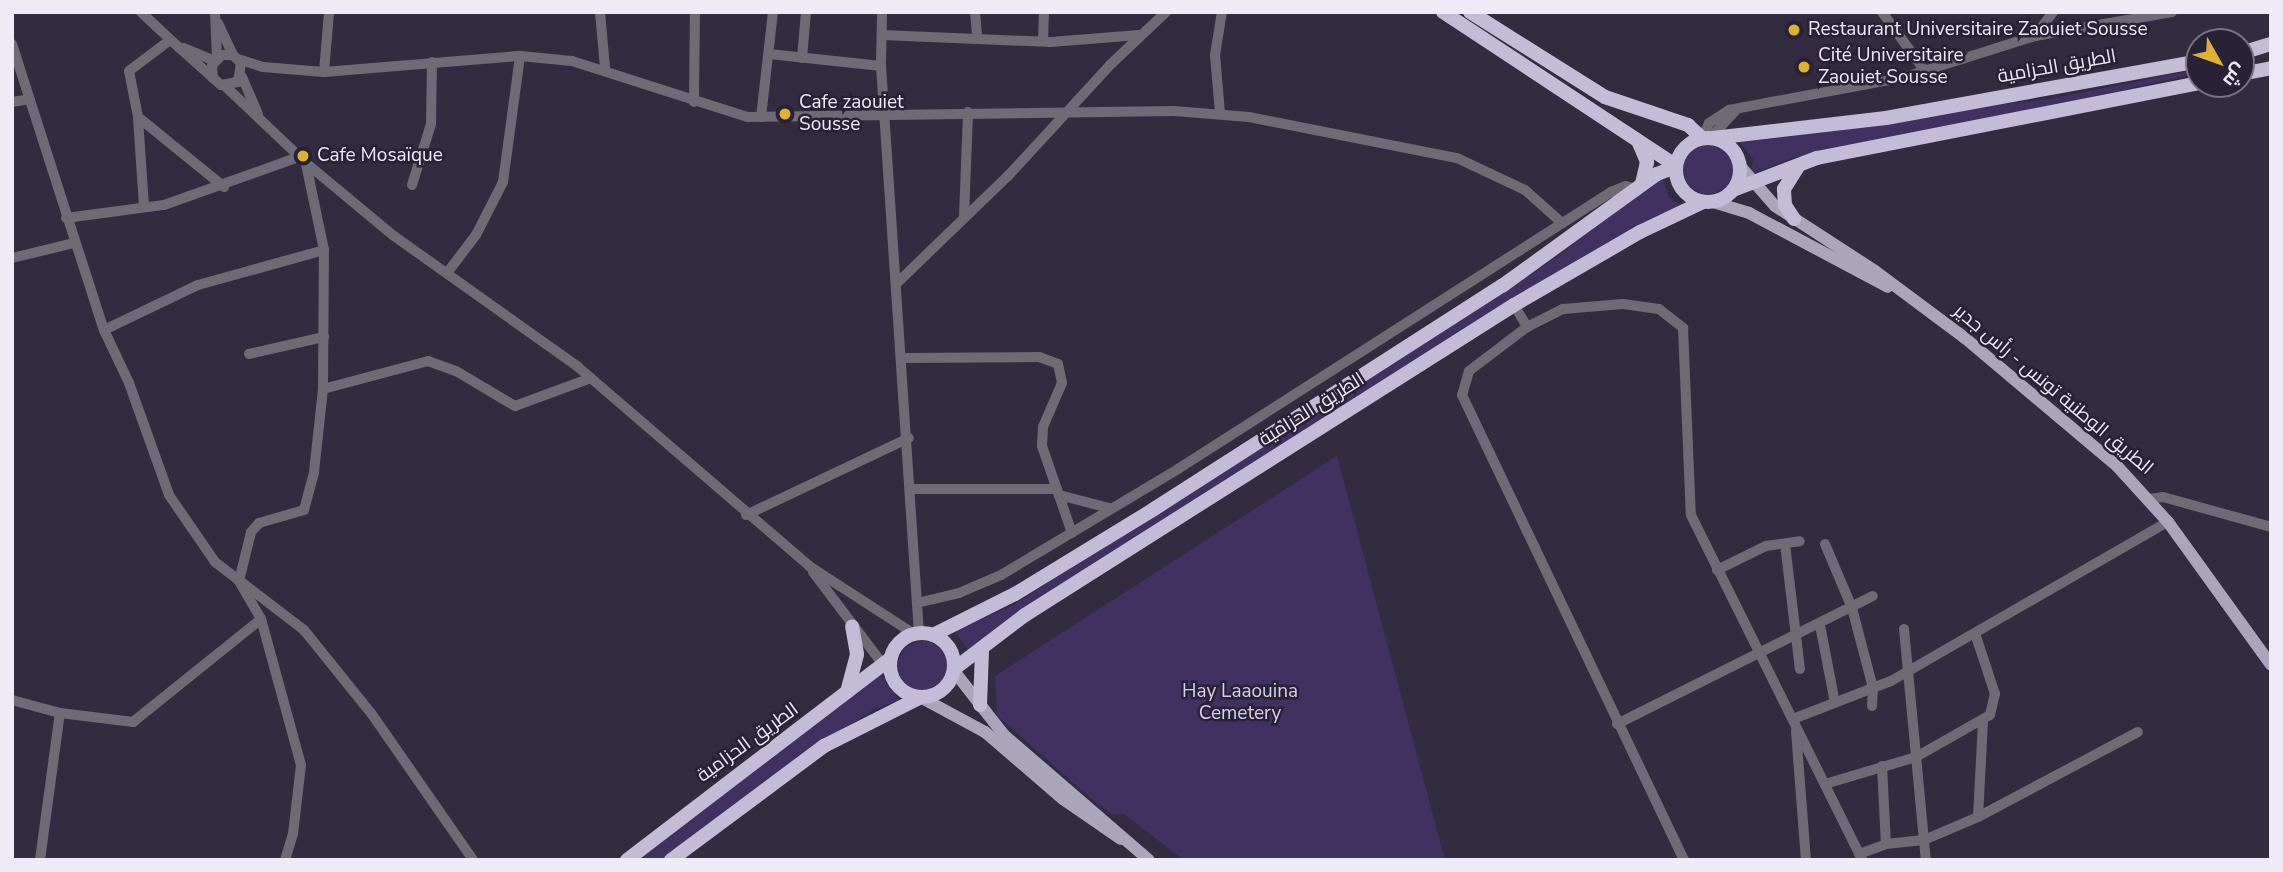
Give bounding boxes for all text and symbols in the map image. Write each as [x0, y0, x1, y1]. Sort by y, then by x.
place label: Restaurant Universitaire Zaouiet Sousse [1808, 19, 2148, 41]
marker: Restaurant Universitaire Zaouiet Sousse [1786, 22, 1802, 38]
north arrow [2185, 28, 2255, 98]
place label: Cité Universitaire Zaouiet Sousse [1818, 45, 1964, 89]
street label: الطريق الحزامية [1996, 45, 2118, 89]
text: ش [2217, 58, 2252, 93]
marker: Cité Universitaire Zaouiet Sousse [1796, 59, 1812, 75]
place label: Cafe zaouiet Sousse [799, 92, 904, 136]
marker: Cafe zaouiet Sousse [777, 106, 793, 122]
place label: Cafe Mosaïque [317, 145, 443, 167]
marker: Cafe Mosaïque [295, 148, 311, 164]
street label: الطريق الوطنية تونس - رأس جدير [1949, 300, 2157, 480]
street label: الطريق الحزامية [1255, 369, 1369, 451]
park label: Hay Laaouina Cemetery [1182, 681, 1298, 725]
street label: الطريق الحزامية [693, 698, 803, 788]

